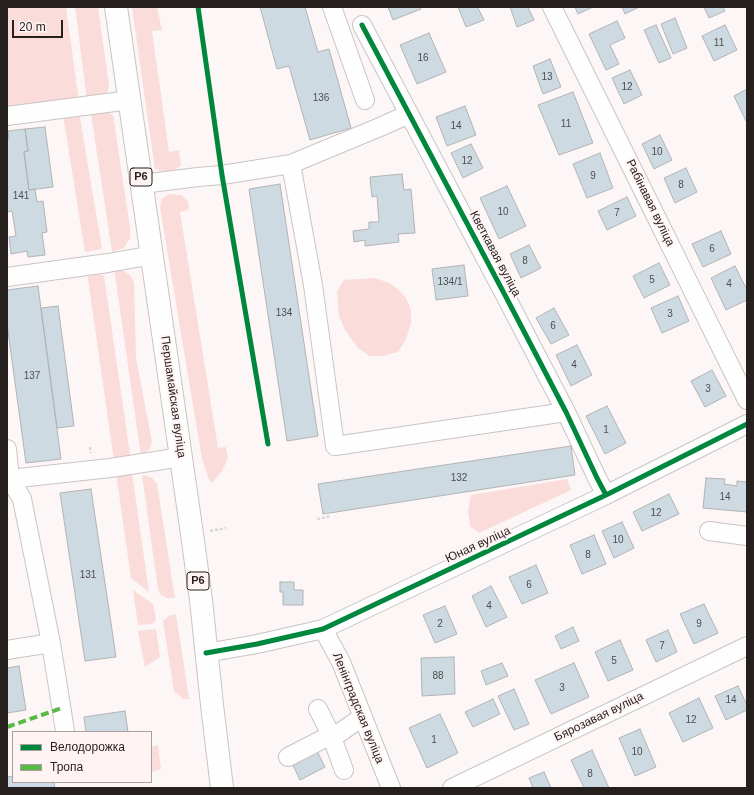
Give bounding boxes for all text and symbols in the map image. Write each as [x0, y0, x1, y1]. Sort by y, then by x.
scale bar [14, 12, 65, 38]
text: 20 m [19, 20, 46, 34]
house number: 11 [714, 37, 724, 49]
house number: 16 [417, 52, 429, 64]
house number: 13 [541, 71, 553, 83]
house number: 12 [621, 81, 633, 93]
house number: 136 [313, 92, 329, 104]
house number: 11 [561, 118, 571, 130]
house number: 14 [450, 120, 462, 132]
house number: 10 [651, 146, 663, 158]
house number: 12 [461, 155, 473, 167]
street label: Рабінавая вуліца [623, 157, 677, 249]
road number: Р6 [130, 168, 152, 186]
house number: 9 [590, 170, 596, 182]
house number: 8 [678, 179, 684, 191]
house number: 141 [13, 190, 29, 202]
house number: 10 [497, 206, 509, 218]
house number: 7 [614, 207, 620, 219]
street label: Кветкавая вуліца [466, 209, 524, 299]
house number: 6 [709, 243, 715, 255]
house number: 8 [522, 255, 528, 267]
house number: 5 [649, 274, 655, 286]
house number: 134/1 [437, 276, 463, 288]
house number: 4 [726, 278, 732, 290]
house number: 134 [276, 307, 292, 319]
house number: 3 [667, 308, 673, 320]
house number: 6 [550, 320, 556, 332]
street label: Першамайская вуліца [157, 335, 189, 459]
house number: 4 [571, 359, 577, 371]
house number: 137 [24, 370, 40, 382]
house number: 3 [705, 383, 711, 395]
house number: 1 [603, 424, 609, 436]
house number: 132 [451, 472, 467, 484]
house number: 14 [719, 491, 731, 503]
house number: 12 [650, 507, 662, 519]
street label: Юная вуліца [443, 524, 513, 566]
house number: 10 [612, 534, 624, 546]
house number: 8 [585, 549, 591, 561]
house number: 131 [80, 569, 96, 581]
road number: Р6 [187, 572, 209, 590]
house number: 6 [526, 579, 532, 591]
house number: 4 [486, 600, 492, 612]
house number: 2 [437, 618, 443, 630]
house number: 9 [696, 618, 702, 630]
house number: 7 [659, 640, 665, 652]
street label: Ленінградская вуліца [329, 650, 387, 766]
house number: 5 [611, 655, 617, 667]
house number: 88 [432, 670, 444, 682]
house number: 3 [559, 682, 565, 694]
street label: Бярозавая вуліца [552, 689, 646, 745]
house number: 14 [725, 694, 737, 706]
house number: 12 [685, 714, 697, 726]
legend [12, 731, 152, 783]
house number: 1 [431, 734, 437, 746]
text: Велодорожка [50, 740, 125, 754]
house number: 10 [631, 746, 643, 758]
text: Тропа [50, 760, 83, 774]
house number: 8 [587, 768, 593, 780]

